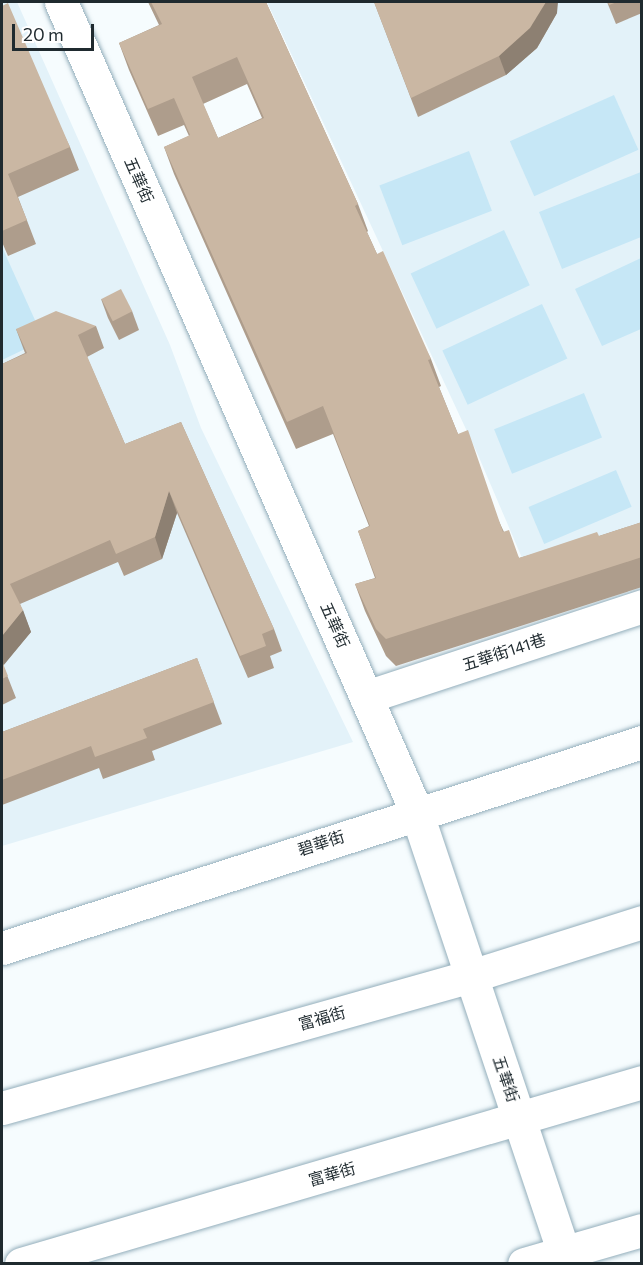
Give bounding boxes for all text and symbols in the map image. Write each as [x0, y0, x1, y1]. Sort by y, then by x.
scale bar [15, 12, 98, 50]
text: 20 m [23, 23, 64, 45]
street label: 五華街 [120, 154, 158, 206]
street label: 五華街 [316, 599, 354, 651]
street label: 五華街141巷 [460, 629, 548, 675]
street label: 碧華街 [295, 826, 347, 860]
street label: 富福街 [296, 1002, 348, 1034]
street label: 五華街 [489, 1053, 523, 1105]
street label: 富華街 [306, 1158, 358, 1190]

